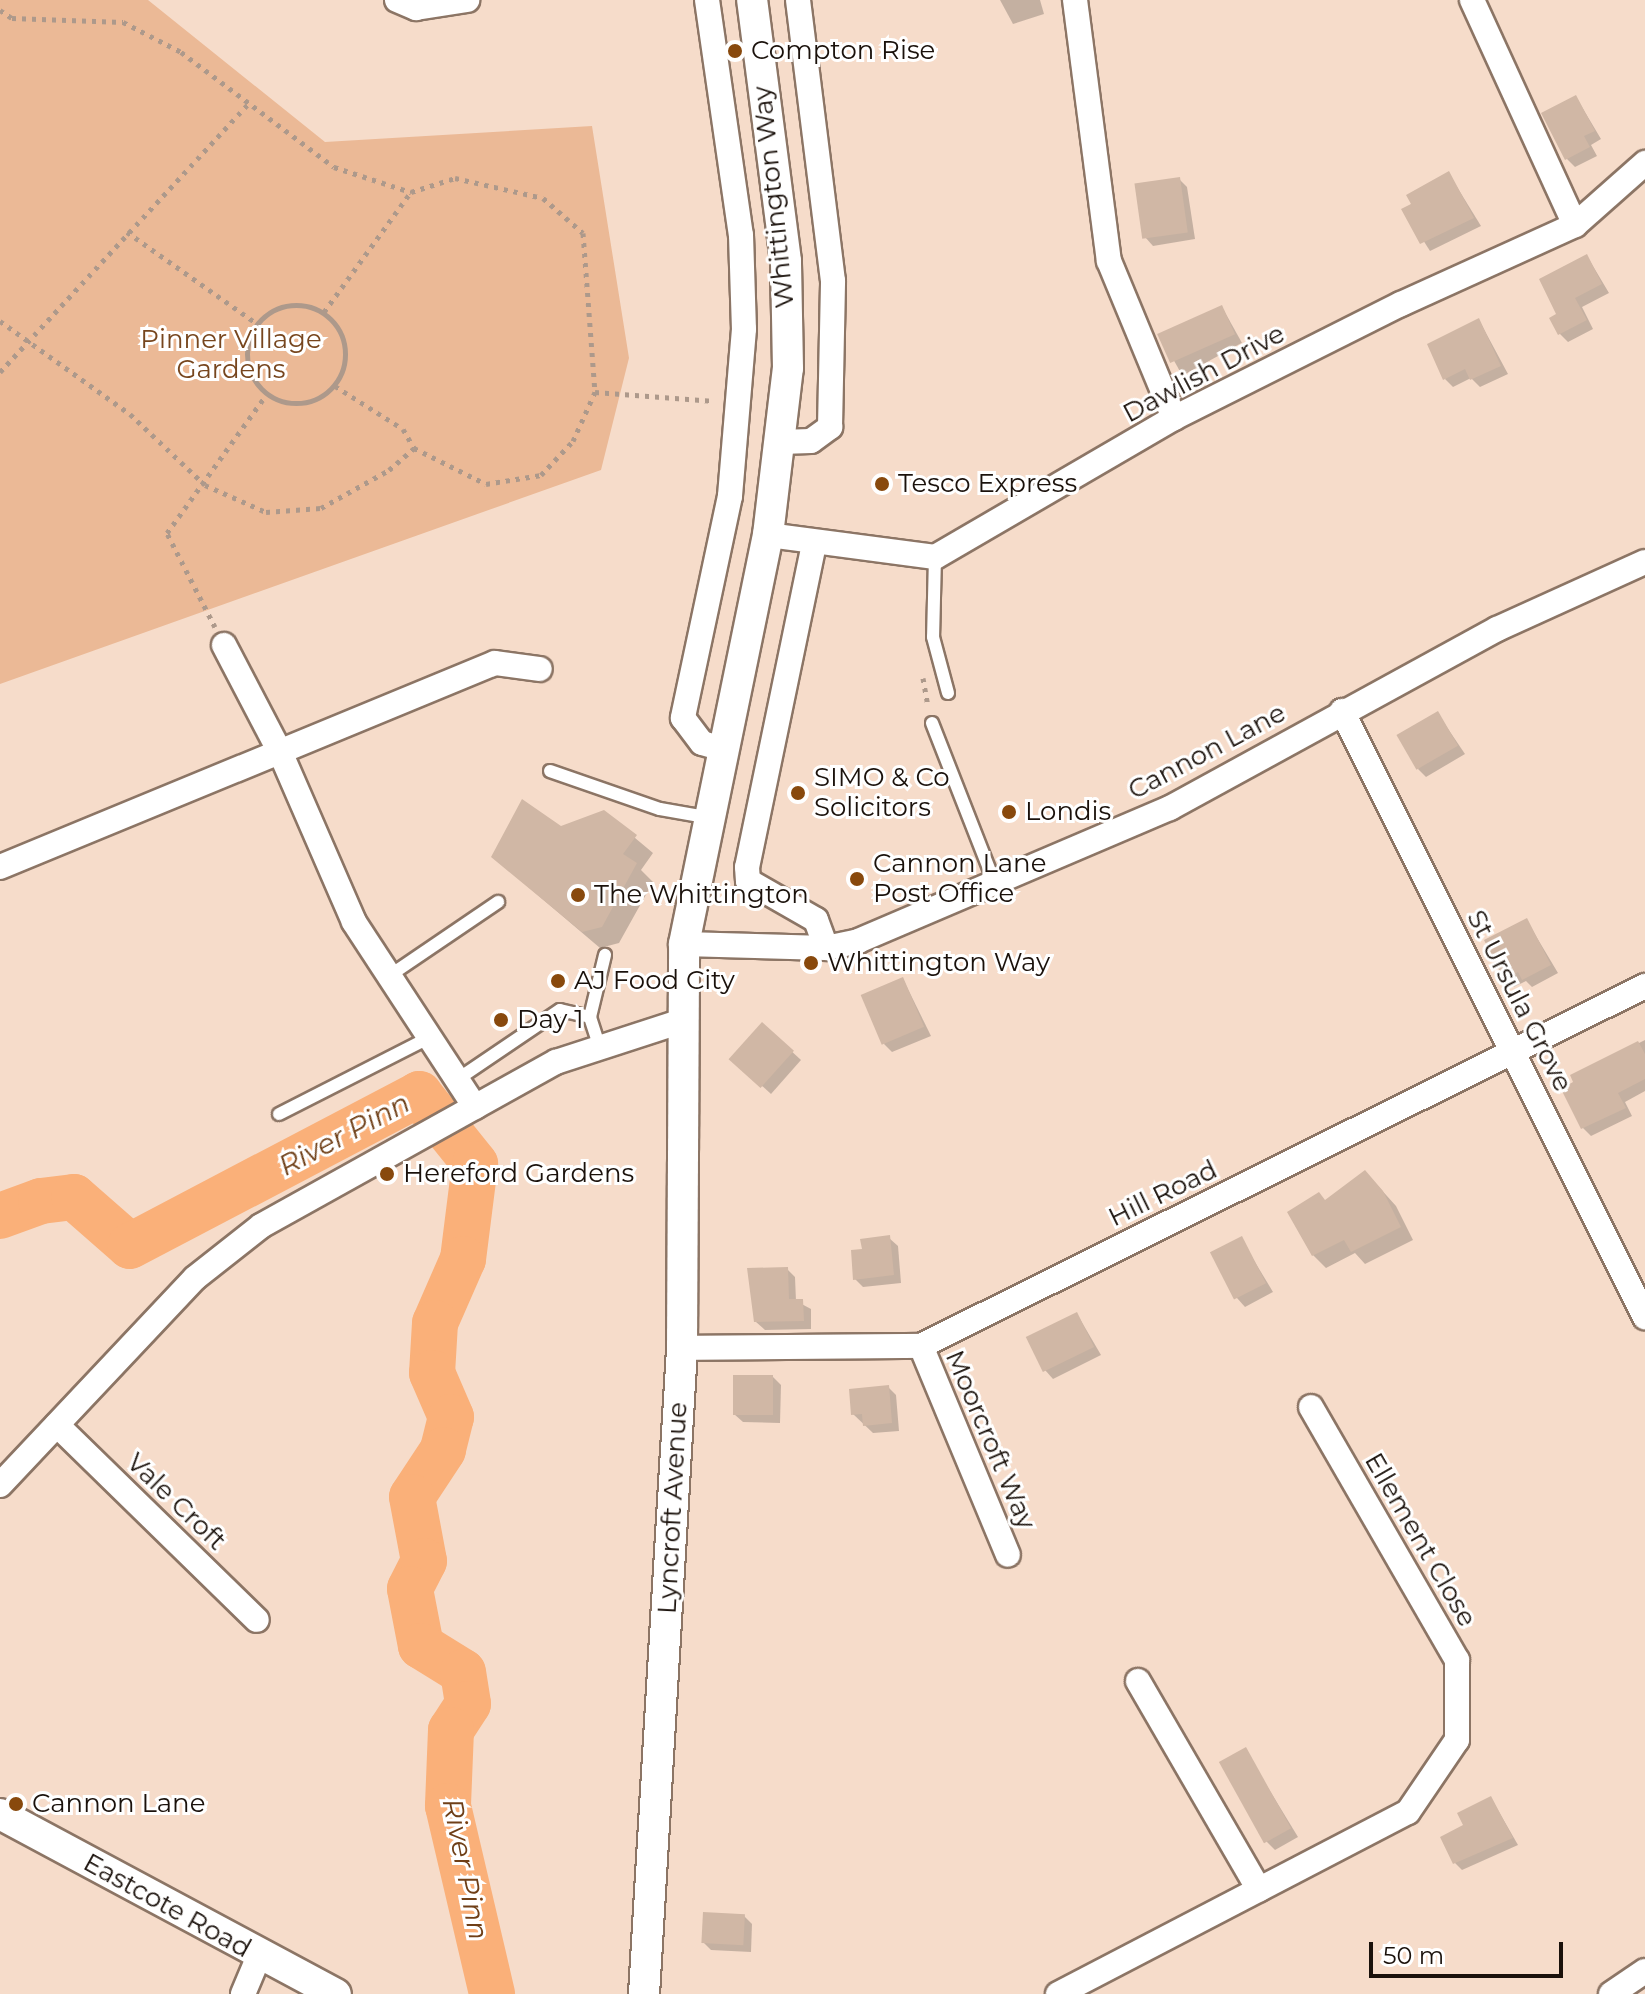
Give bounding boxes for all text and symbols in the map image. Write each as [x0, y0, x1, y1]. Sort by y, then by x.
place label: Compton Rise [751, 35, 935, 67]
marker: Compton Rise [726, 42, 744, 60]
street label: Whittington Way [747, 84, 801, 310]
street label: Dawlish Drive [1118, 318, 1290, 430]
park label: Pinner Village Gardens [140, 324, 322, 386]
place label: Tesco Express [898, 468, 1077, 500]
marker: Tesco Express [873, 475, 891, 493]
street label: Cannon Lane [1123, 698, 1291, 806]
place label: SIMO & Co Solicitors [814, 762, 950, 824]
marker: SIMO & Co Solicitors [789, 784, 807, 802]
place label: Londis [1025, 796, 1111, 828]
marker: Londis [1000, 803, 1018, 821]
place label: Cannon Lane Post Office [873, 848, 1046, 910]
marker: Cannon Lane Post Office [848, 870, 866, 888]
place label: The Whittington [594, 879, 809, 911]
marker: The Whittington [569, 886, 587, 904]
street label: St Ursula Grove [1460, 905, 1578, 1097]
place label: Whittington Way [827, 947, 1050, 979]
marker: Whittington Way [802, 954, 820, 972]
place label: AJ Food City [574, 965, 735, 997]
marker: AJ Food City [549, 972, 567, 990]
place label: Day 1 [517, 1004, 584, 1036]
marker: Day 1 [492, 1011, 510, 1029]
water label: River Pinn [273, 1085, 415, 1183]
street label: Hill Road [1104, 1154, 1222, 1234]
place label: Hereford Gardens [403, 1158, 634, 1190]
marker: Hereford Gardens [378, 1165, 396, 1183]
street label: Moorcroft Way [938, 1346, 1042, 1534]
street label: Lyncroft Avenue [652, 1401, 694, 1615]
street label: Vale Croft [120, 1447, 232, 1557]
street label: Ellement Close [1358, 1448, 1482, 1632]
place label: Cannon Lane [32, 1788, 205, 1820]
marker: Cannon Lane [7, 1795, 25, 1813]
water label: River Pinn [436, 1795, 496, 1943]
street label: Eastcote Road [78, 1847, 256, 1965]
scale bar [1373, 1926, 1567, 1976]
text: 50 m [1383, 1941, 1444, 1970]

